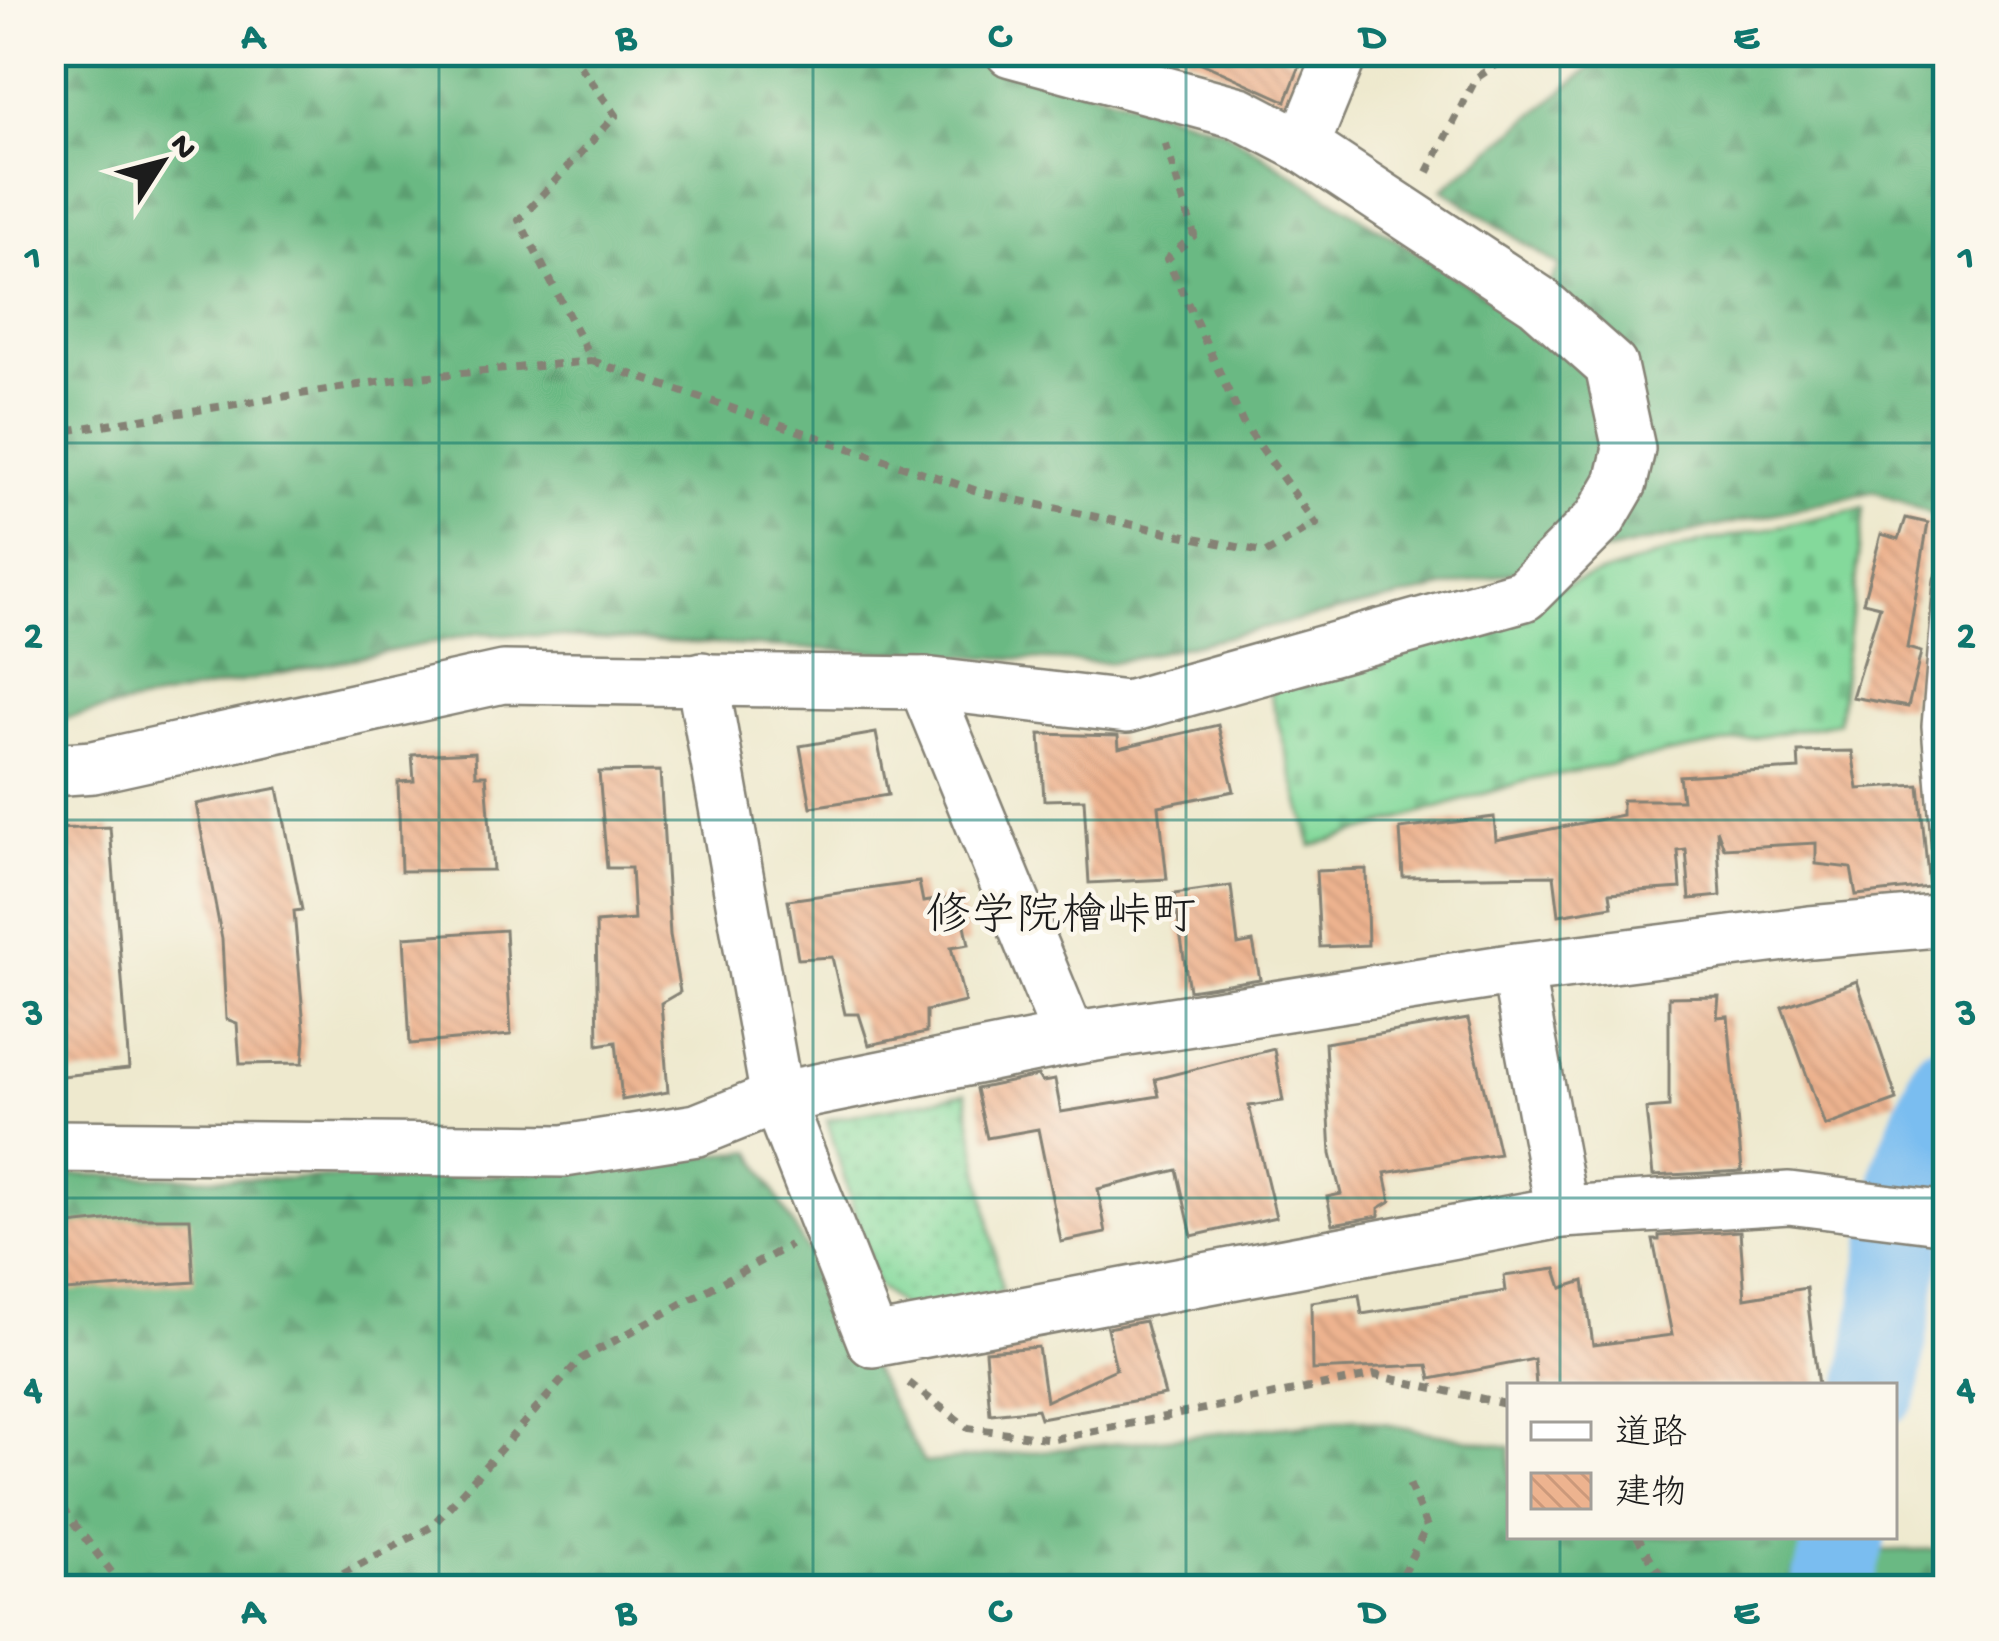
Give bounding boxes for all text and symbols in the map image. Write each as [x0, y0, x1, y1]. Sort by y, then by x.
text: A [240, 17, 267, 63]
text: B [614, 17, 638, 63]
text: C [988, 17, 1012, 63]
text: D [1357, 17, 1387, 63]
text: E [1734, 17, 1761, 63]
north arrow [102, 102, 222, 222]
text: N [160, 128, 203, 168]
text: 1 [23, 238, 41, 284]
text: 1 [1956, 238, 1974, 284]
text: 2 [23, 616, 43, 662]
text: 2 [1956, 616, 1976, 662]
district label: 修学院檜峠町 [926, 891, 1196, 946]
text: 3 [22, 993, 43, 1039]
text: 3 [1955, 993, 1976, 1039]
text: 4 [23, 1370, 43, 1416]
text: 4 [1956, 1370, 1976, 1416]
legend [1507, 1383, 1897, 1539]
text: 道路 [1615, 1414, 1687, 1458]
text: 建物 [1615, 1474, 1687, 1518]
text: A [240, 1592, 267, 1638]
text: B [614, 1592, 638, 1638]
text: C [988, 1592, 1012, 1638]
text: D [1357, 1592, 1387, 1638]
text: E [1734, 1592, 1761, 1638]

